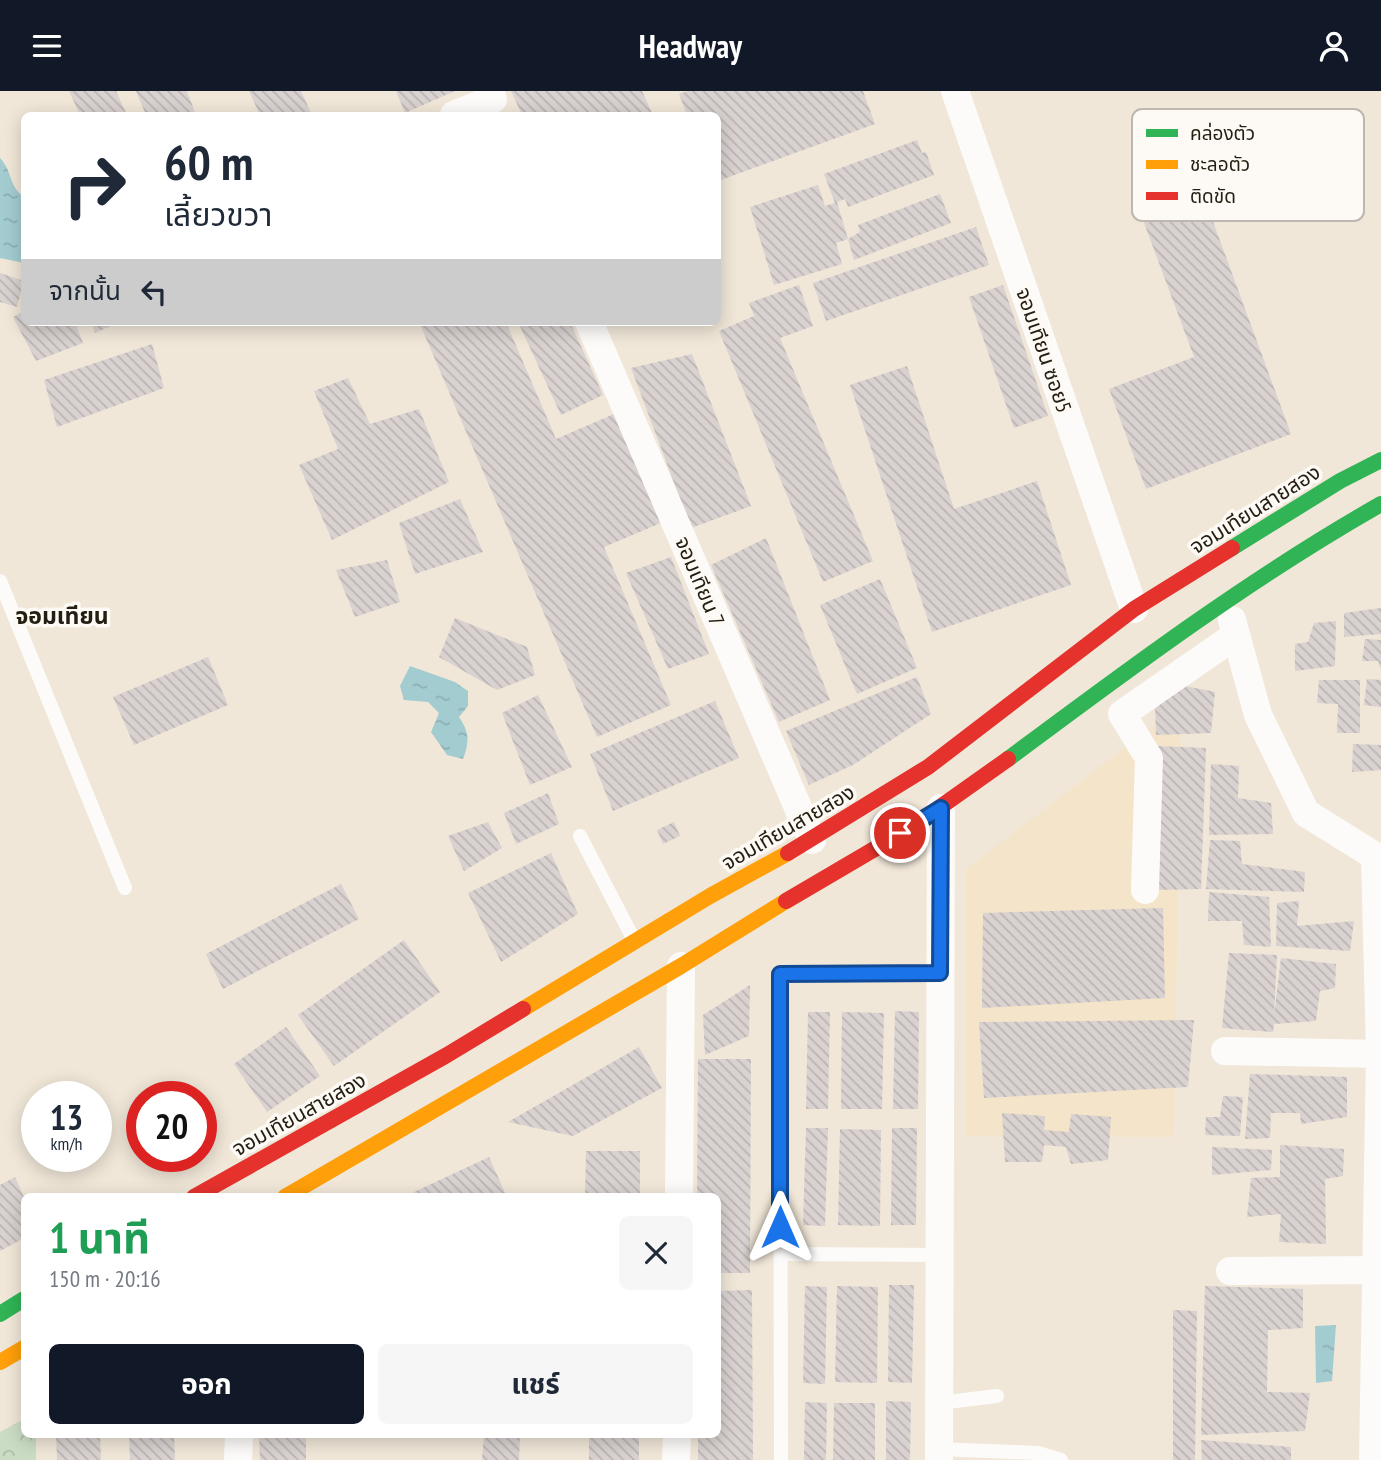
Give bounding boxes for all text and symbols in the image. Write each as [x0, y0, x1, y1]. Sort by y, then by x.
text: Headway [639, 25, 742, 67]
icon: menu [28, 27, 66, 65]
icon: person [1315, 27, 1353, 65]
legend [1132, 109, 1364, 221]
text: คล่องตัว [1190, 121, 1255, 145]
text: 60 m [164, 130, 253, 194]
icon: right [49, 140, 140, 231]
text: ชะลอตัว [1190, 152, 1250, 176]
text: ติดขัด [1190, 184, 1236, 208]
text: เลี้ยวขวา [164, 193, 272, 235]
icon: left [135, 273, 173, 311]
text: จากนั้น [49, 274, 121, 307]
street label: จอมเทียน ซอย5 [1010, 284, 1078, 416]
street label: จอมเทียนสายสอง [1185, 458, 1325, 560]
street label: จอมเทียน 7 [669, 532, 731, 630]
district label: จอมเทียน [15, 601, 109, 630]
street label: จอมเทียนสายสอง [717, 778, 859, 876]
pin [870, 803, 930, 863]
icon: arrive [881, 814, 919, 852]
street label: จอมเทียนสายสอง [227, 1066, 371, 1162]
speed limit sign: 20 [126, 1081, 217, 1172]
text: 13 [50, 1094, 83, 1140]
text: km/h [51, 1132, 82, 1155]
position arrow [743, 1190, 817, 1264]
text: 1 นาที [49, 1210, 150, 1265]
button: close [619, 1216, 693, 1290]
text: 150 m · 20:16 [49, 1264, 161, 1293]
button: ออก [49, 1344, 364, 1424]
button: แชร์ [378, 1344, 693, 1424]

